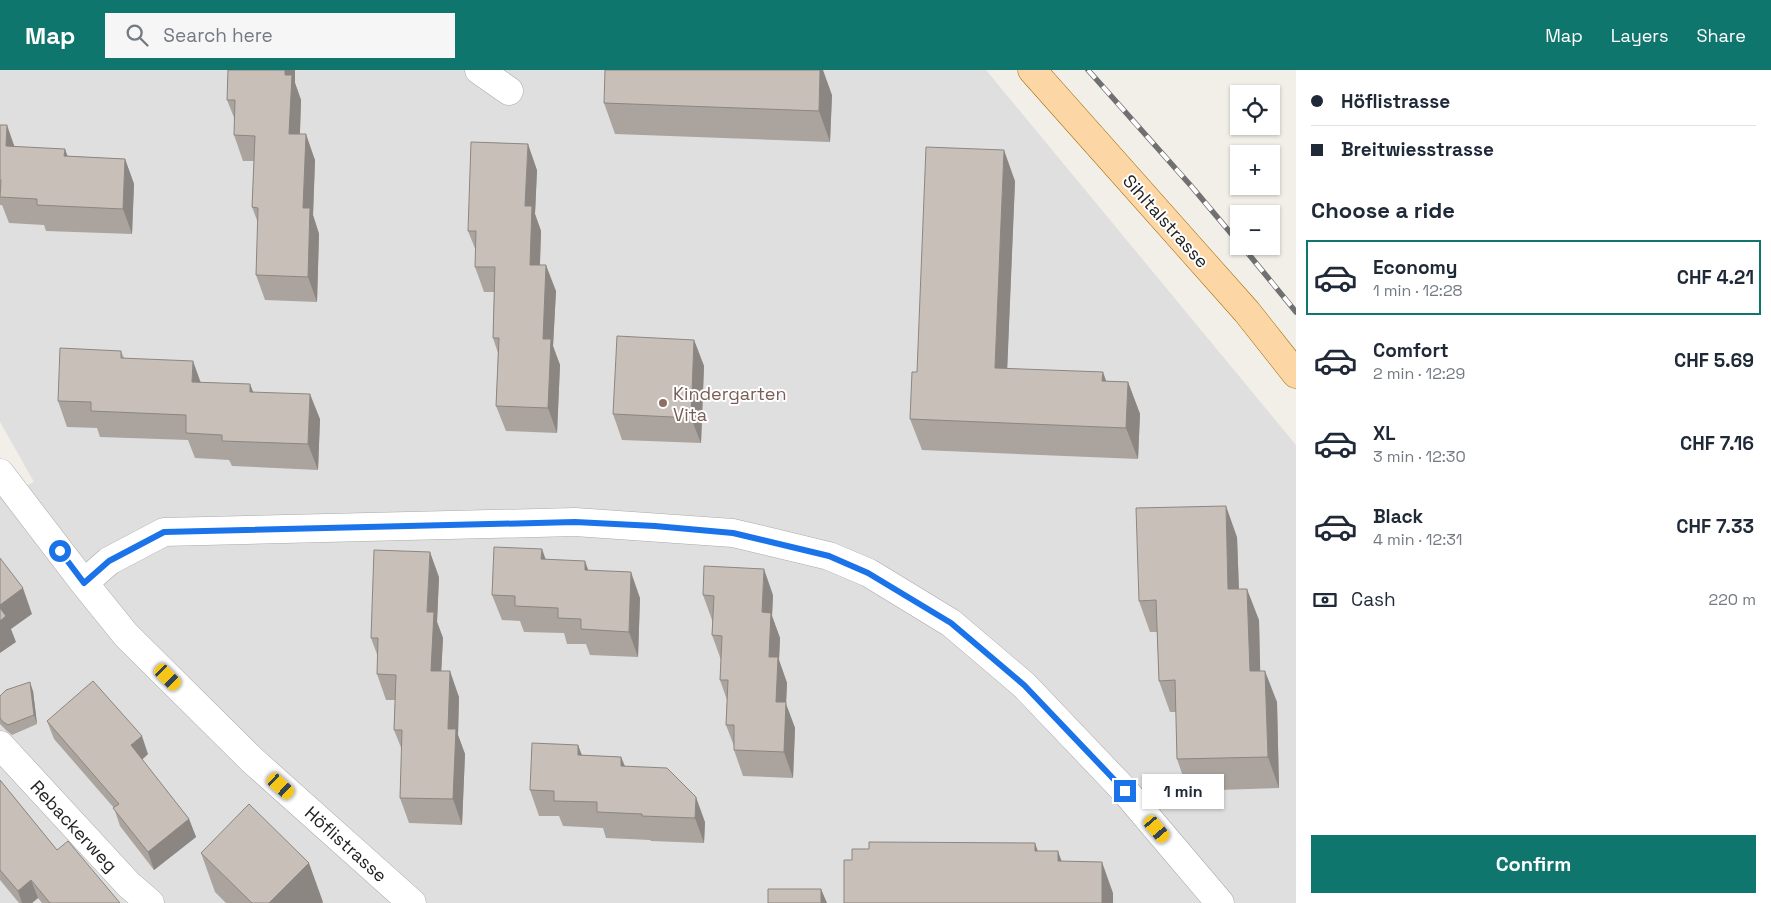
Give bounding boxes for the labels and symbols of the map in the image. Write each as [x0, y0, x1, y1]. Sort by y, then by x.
street label: Sihltalstrasse [1118, 170, 1214, 272]
place label: Kindergarten Vita [673, 382, 786, 426]
marker: Kindergarten Vita [657, 397, 669, 409]
route start [49, 540, 71, 562]
car [152, 661, 183, 693]
car [264, 770, 297, 802]
callout: 1 min [1142, 774, 1225, 808]
street label: Rebackerweg [25, 775, 123, 877]
route end [1114, 780, 1136, 802]
street label: Höflistrasse [300, 801, 392, 887]
car [1141, 813, 1172, 845]

